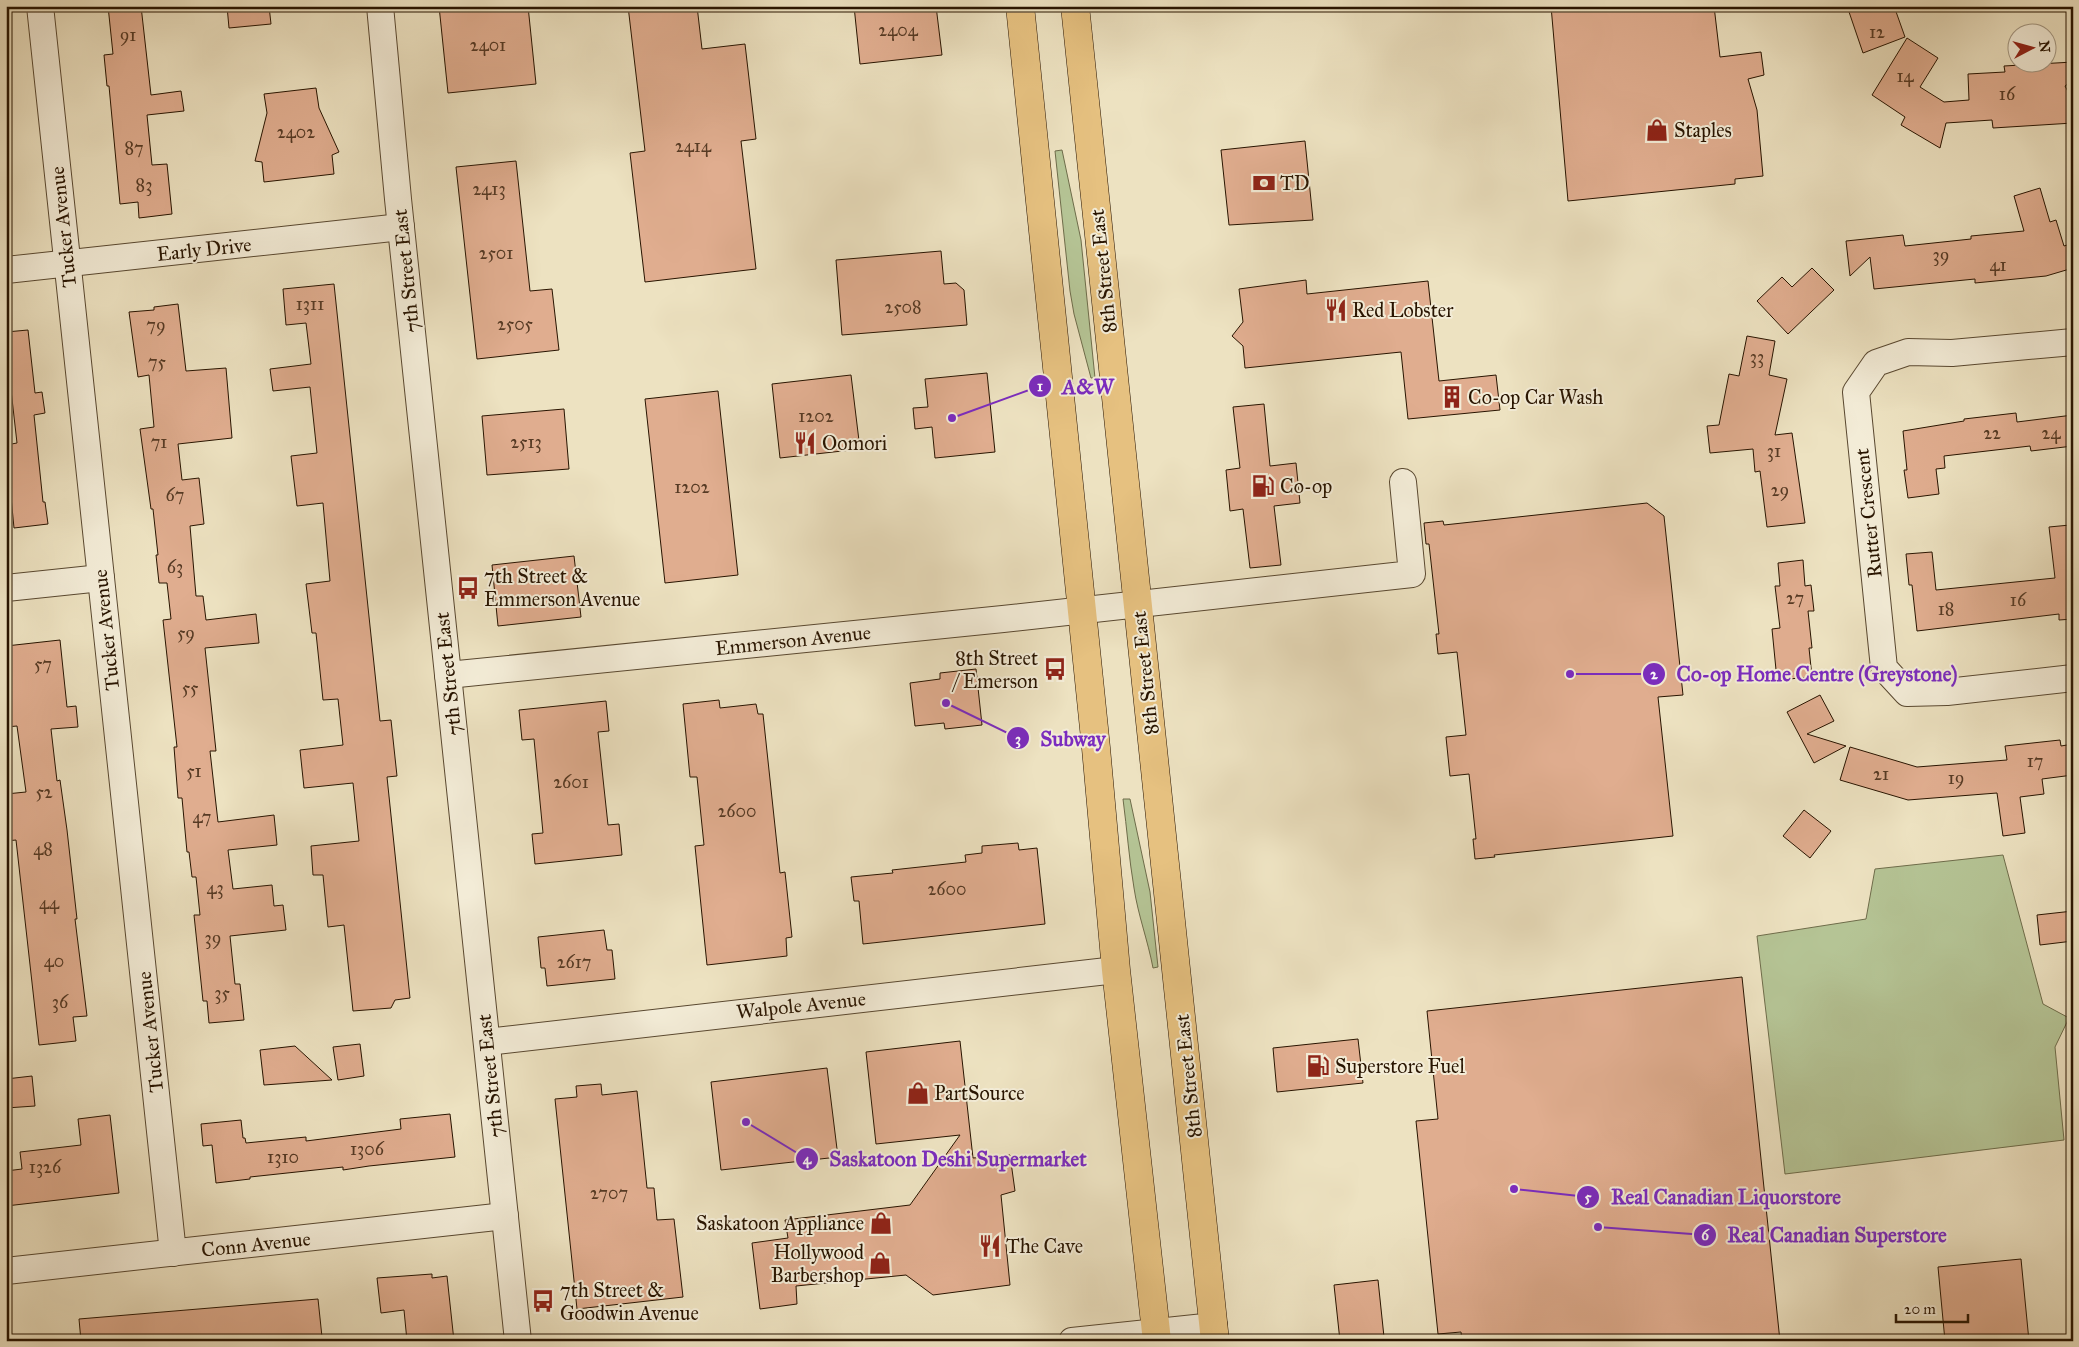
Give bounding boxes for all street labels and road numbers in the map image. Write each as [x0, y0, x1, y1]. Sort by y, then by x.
street label: Tucker Avenue [45, 165, 81, 289]
street label: 7th Street East [388, 208, 424, 334]
street label: 8th Street East [1085, 208, 1121, 334]
street label: Early Drive [155, 232, 253, 266]
street label: Rutter Crescent [1849, 447, 1887, 579]
street label: Tucker Avenue [88, 568, 124, 692]
street label: 8th Street East [1127, 610, 1163, 736]
street label: 7th Street East [430, 611, 466, 737]
street label: Emmerson Avenue [714, 620, 872, 660]
street label: Tucker Avenue [132, 970, 168, 1094]
street label: Walpole Avenue [735, 986, 867, 1024]
street label: 7th Street East [472, 1013, 508, 1139]
street label: 8th Street East [1170, 1013, 1206, 1139]
street label: Conn Avenue [200, 1226, 312, 1262]

